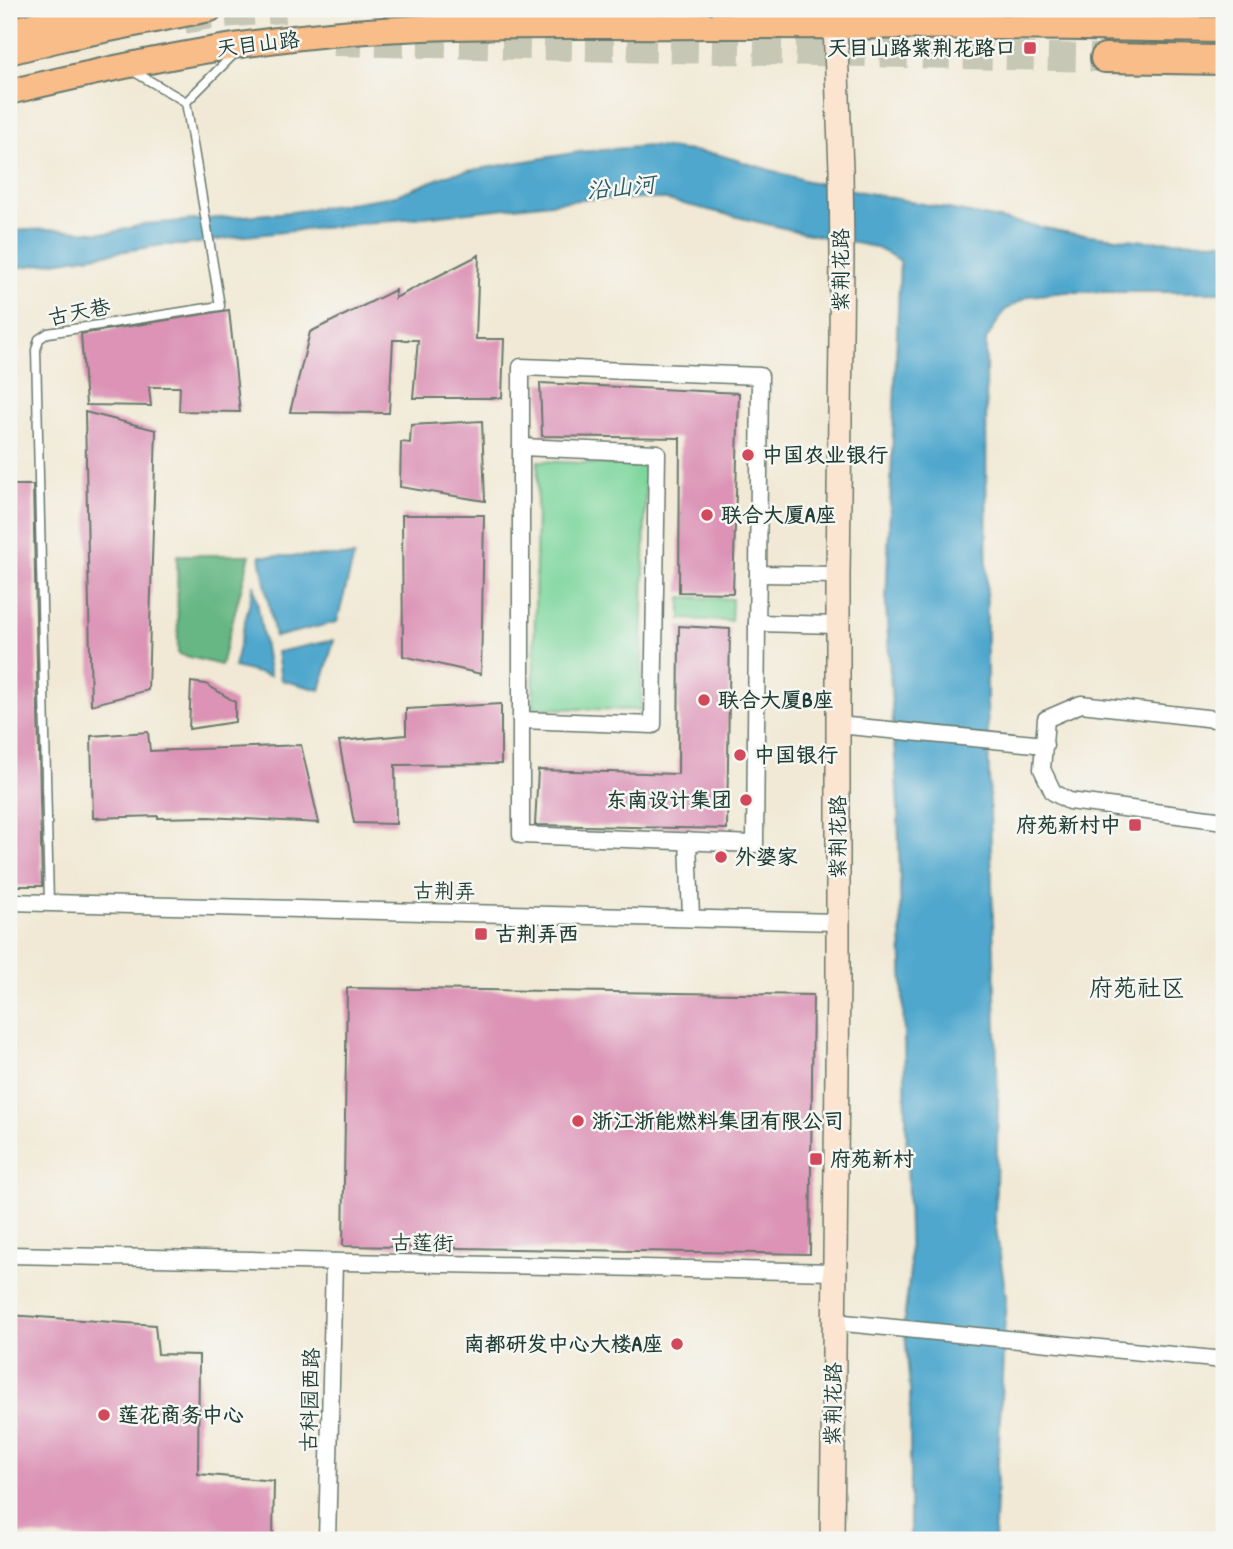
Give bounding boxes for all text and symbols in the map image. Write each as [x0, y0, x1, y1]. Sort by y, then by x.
street label: 天目山路 [214, 24, 301, 63]
place label: 天目山路紫荆花路口 [827, 33, 1016, 62]
marker: 天目山路紫荆花路口 [1022, 40, 1038, 56]
water label: 沿山河 [585, 167, 661, 206]
street label: 紫荆花路 [826, 228, 855, 312]
street label: 古天巷 [45, 291, 113, 332]
place label: 中国农业银行 [762, 440, 888, 469]
marker: 中国农业银行 [740, 447, 756, 463]
place label: 联合大厦A座 [721, 500, 836, 529]
marker: 联合大厦A座 [699, 507, 715, 523]
place label: 联合大厦B座 [718, 685, 834, 714]
marker: 联合大厦B座 [696, 692, 712, 708]
place label: 中国银行 [754, 740, 838, 769]
marker: 中国银行 [732, 747, 748, 763]
place label: 东南设计集团 [606, 785, 732, 814]
marker: 东南设计集团 [738, 792, 754, 808]
street label: 紫荆花路 [823, 795, 852, 879]
place label: 府苑新村中 [1016, 810, 1121, 839]
marker: 府苑新村中 [1127, 817, 1143, 833]
place label: 外婆家 [735, 842, 798, 871]
marker: 外婆家 [713, 849, 729, 865]
street label: 古荆弄 [412, 875, 476, 906]
place label: 古荆弄西 [495, 919, 579, 948]
marker: 古荆弄西 [473, 926, 489, 942]
district label: 府苑社区 [1089, 971, 1185, 1003]
place label: 浙江浙能燃料集团有限公司 [592, 1106, 844, 1135]
marker: 浙江浙能燃料集团有限公司 [570, 1113, 586, 1129]
place label: 府苑新村 [830, 1144, 914, 1173]
marker: 府苑新村 [808, 1151, 824, 1167]
street label: 古莲街 [390, 1227, 454, 1258]
place label: 南都研发中心大楼A座 [464, 1329, 663, 1358]
marker: 南都研发中心大楼A座 [669, 1336, 685, 1352]
street label: 古科园西路 [293, 1347, 326, 1453]
street label: 紫荆花路 [817, 1362, 848, 1446]
place label: 莲花商务中心 [118, 1400, 244, 1429]
marker: 莲花商务中心 [96, 1407, 112, 1423]

